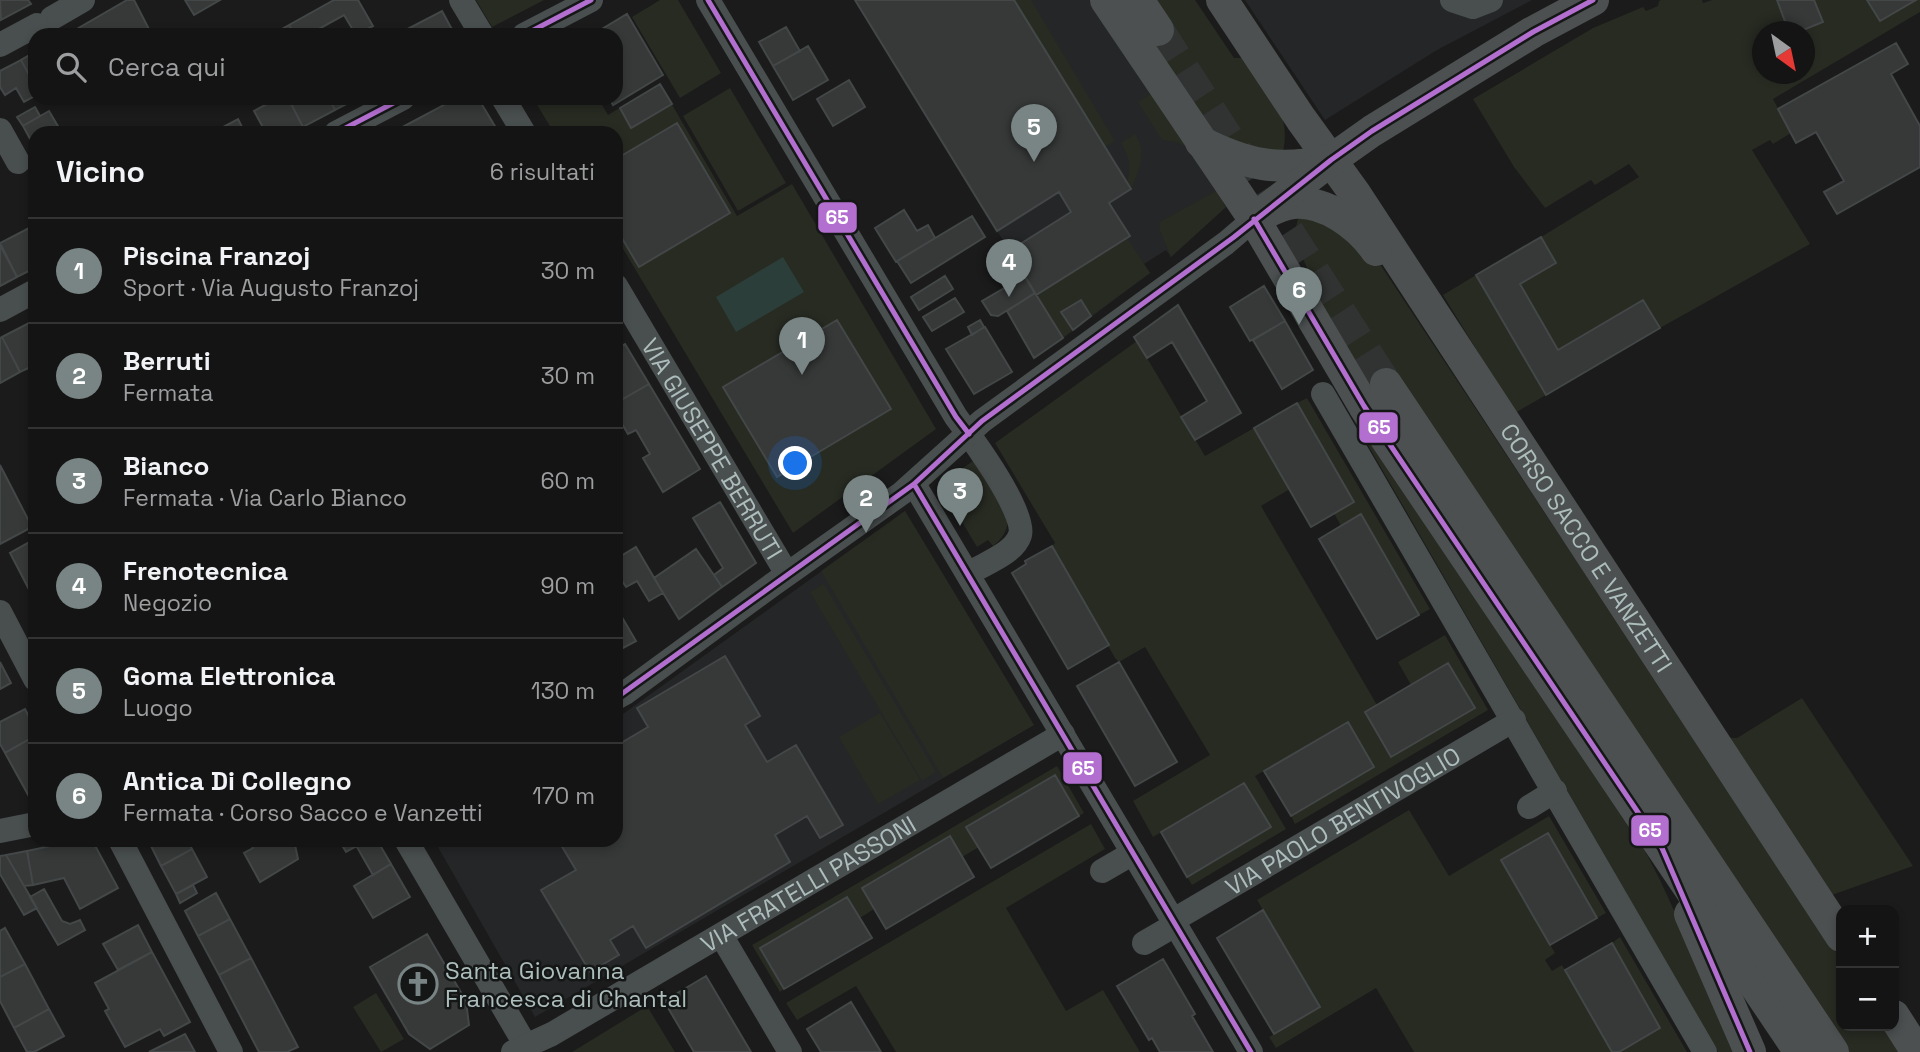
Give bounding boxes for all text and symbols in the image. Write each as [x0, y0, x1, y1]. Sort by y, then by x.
north arrow [1752, 21, 1815, 84]
search box [28, 28, 623, 105]
icon: search [52, 48, 90, 86]
text: Cerca qui [108, 50, 226, 84]
pin: 5 [1011, 104, 1057, 162]
text: Vicino [56, 152, 145, 191]
text: 6 risultati [490, 157, 595, 187]
line badge: 65 [817, 201, 858, 234]
text: 65 [825, 205, 849, 230]
text: Piscina Franzoj [123, 239, 310, 273]
pin: 4 [986, 239, 1032, 297]
text: 1 [74, 256, 84, 286]
text: 30 m [541, 256, 595, 286]
pin: 6 [1276, 267, 1322, 325]
text: Sport · Via Augusto Franzoj [123, 273, 419, 303]
pin: 1 [779, 317, 825, 375]
street label: VIA GIUSEPPE BERRUTI [635, 332, 790, 565]
text: Berruti [123, 344, 211, 378]
text: 2 [72, 361, 86, 391]
text: 30 m [541, 361, 595, 391]
text: Fermata [123, 378, 214, 408]
line badge: 65 [1358, 411, 1399, 444]
text: 65 [1367, 415, 1391, 440]
street label: CORSO SACCO E VANZETTI [1494, 417, 1680, 678]
your location [778, 446, 812, 480]
text: Bianco [123, 449, 209, 483]
text: 3 [72, 466, 86, 496]
text: 60 m [540, 466, 595, 496]
pin: 3 [937, 468, 983, 526]
pin: 2 [843, 475, 889, 533]
text: Fermata · Via Carlo Bianco [123, 483, 407, 513]
text: Frenotecnica [123, 554, 288, 588]
text: 4 [72, 571, 86, 601]
text: 90 m [540, 571, 595, 601]
text: Negozio [123, 588, 212, 618]
text: Goma Elettronica [123, 659, 336, 693]
text: 5 [72, 676, 86, 706]
text: 130 m [531, 676, 595, 706]
text: Luogo [123, 693, 193, 723]
street label: VIA PAOLO BENTIVOGLIO [1220, 740, 1466, 902]
line badge: 65 [1062, 751, 1103, 785]
text: 65 [1071, 756, 1095, 781]
text: Antica Di Collegno [123, 764, 352, 798]
text: 6 [72, 781, 86, 811]
text: 170 m [532, 781, 595, 811]
text: Fermata · Corso Sacco e Vanzetti [123, 798, 483, 828]
street label: VIA FRATELLI PASSONI [695, 808, 921, 959]
line badge: 65 [1630, 814, 1670, 847]
text: 65 [1638, 818, 1662, 843]
map controls [1836, 905, 1899, 1031]
button: + [1836, 905, 1899, 968]
place label: Santa Giovanna Francesca di Chantal [445, 955, 687, 1014]
church icon: Santa Giovanna Francesca di Chantal [397, 963, 439, 1005]
button: − [1836, 968, 1899, 1031]

